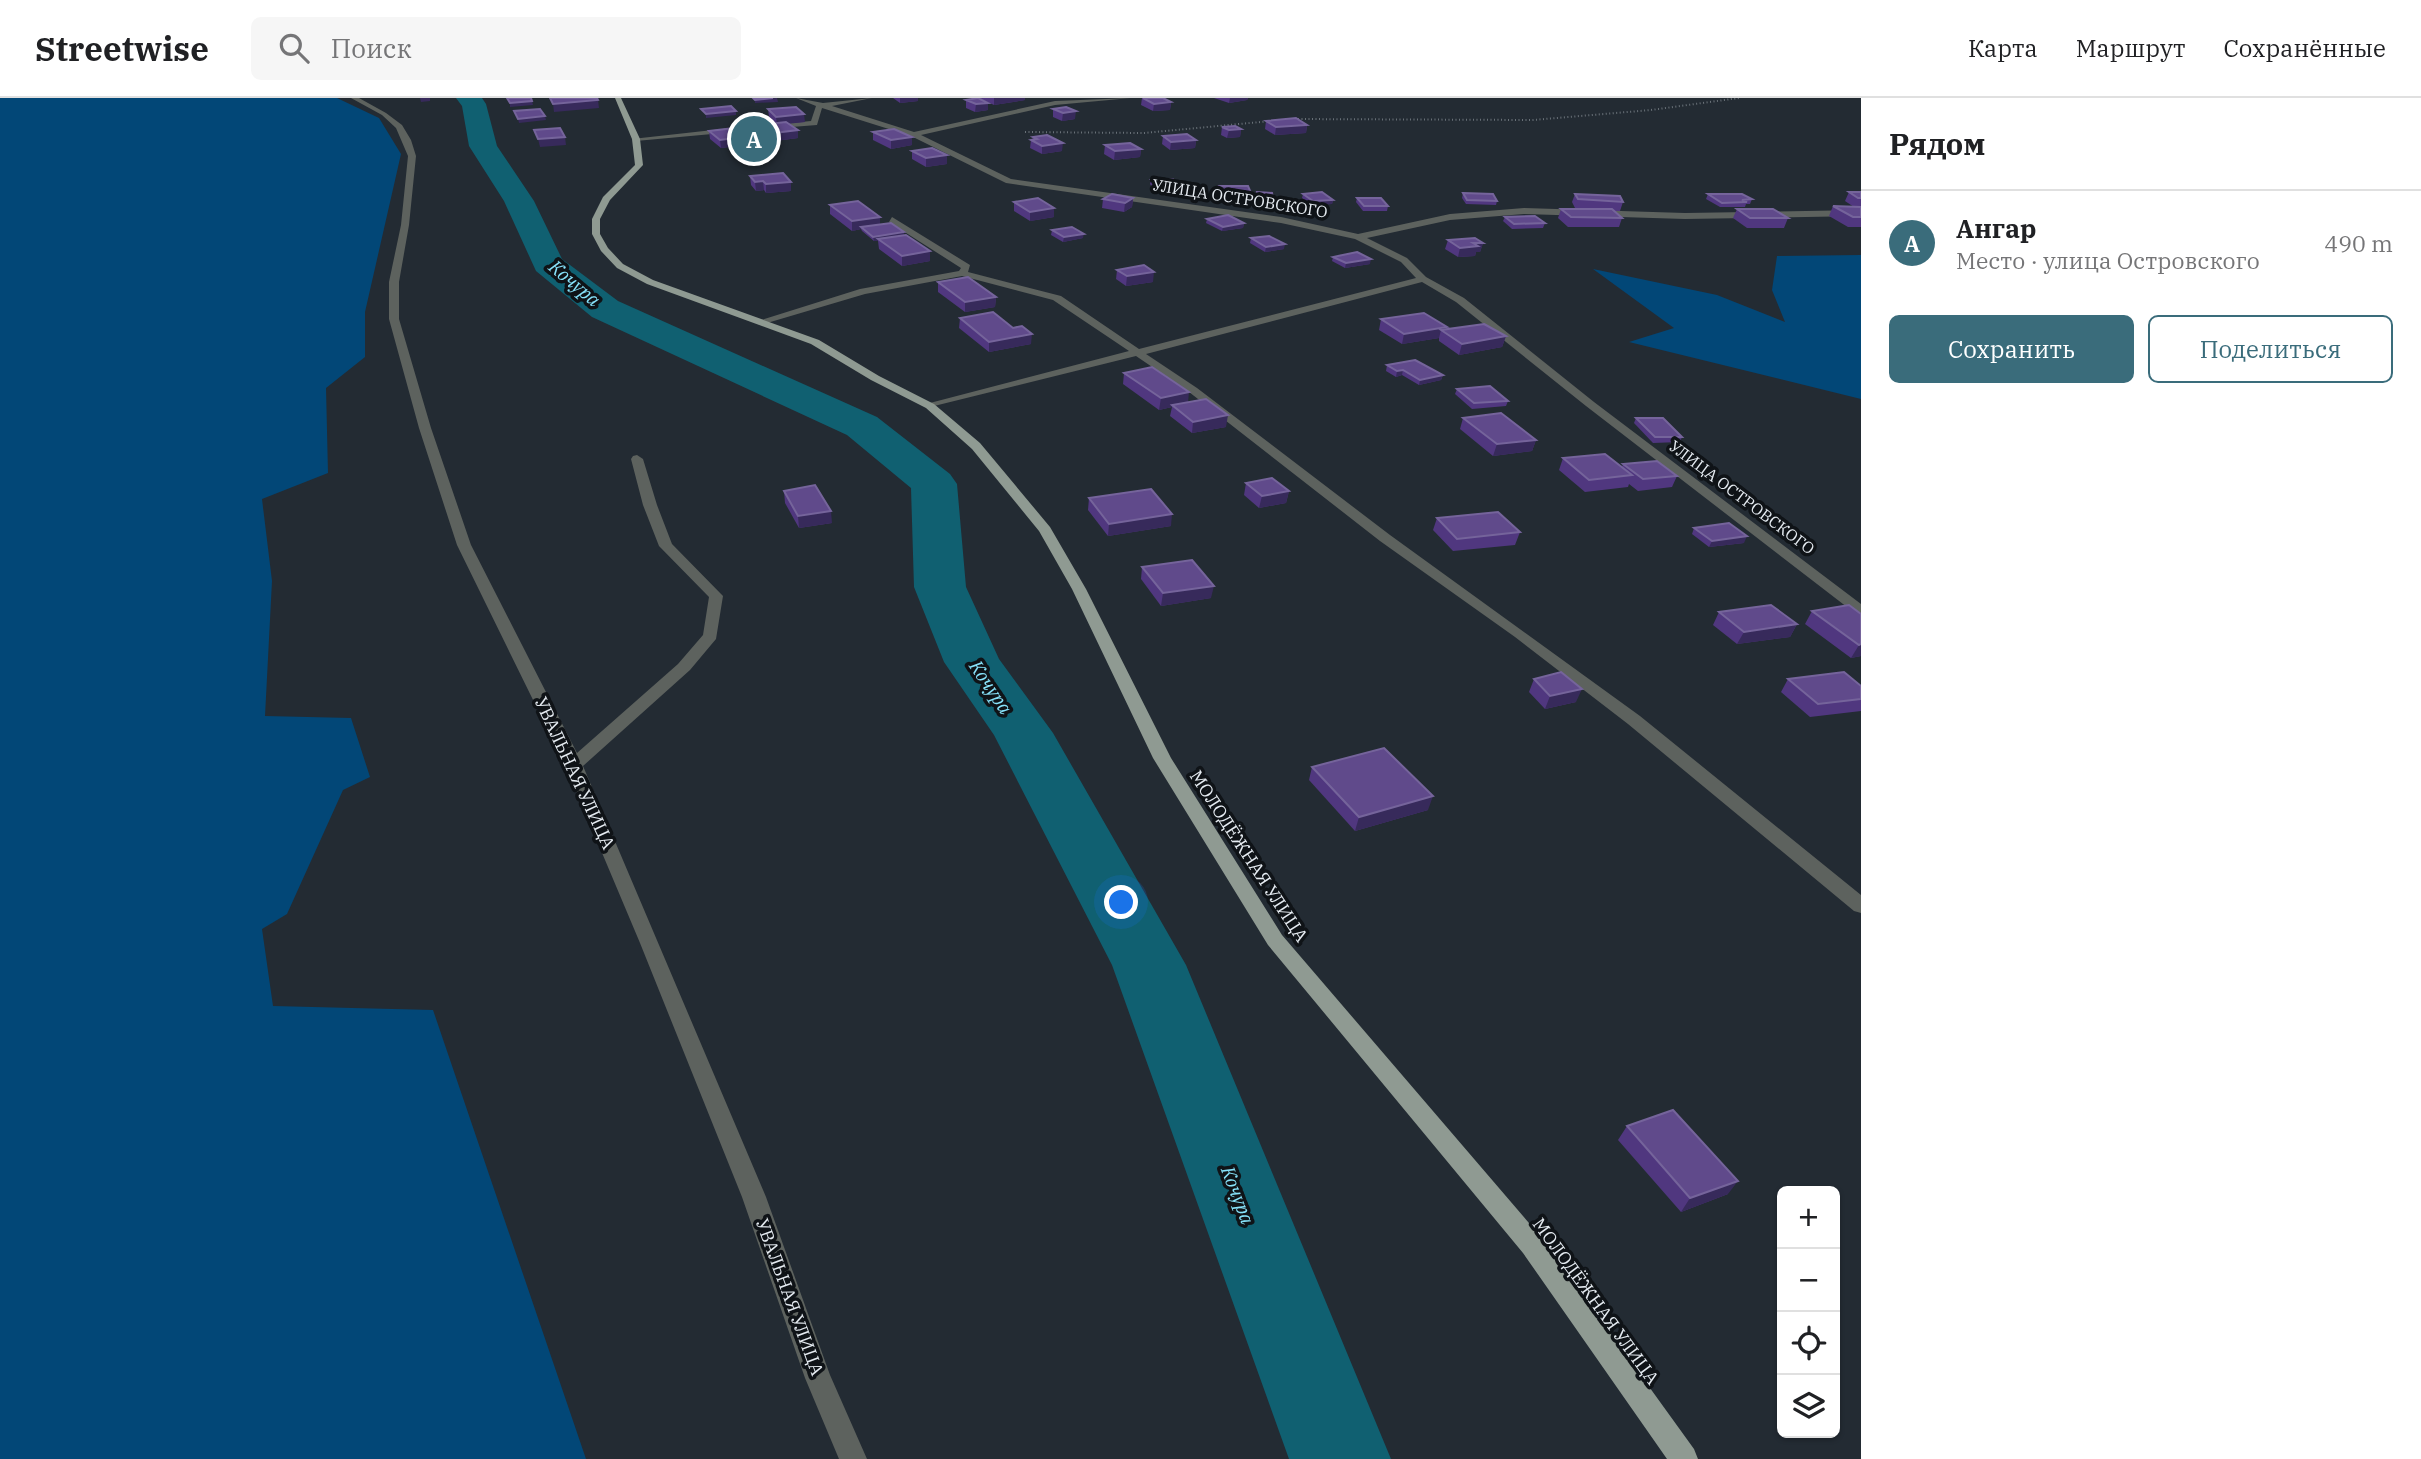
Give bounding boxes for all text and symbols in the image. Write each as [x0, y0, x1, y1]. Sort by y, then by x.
search box [251, 17, 741, 80]
text: Streetwise [35, 27, 209, 70]
icon: search [275, 29, 313, 67]
text: Поиск [331, 31, 412, 65]
text: Карта [1968, 32, 2038, 64]
text: Маршрут [2076, 32, 2185, 64]
text: Сохранённые [2223, 32, 2386, 64]
pin: A [731, 113, 777, 165]
text: Рядом [1889, 124, 1985, 163]
street label: УЛИЦА ОСТРОВСКОГО [1151, 174, 1329, 222]
text: Ангар [1956, 211, 2036, 245]
text: A [1904, 228, 1920, 258]
text: 490 m [2324, 228, 2393, 258]
text: Место · улица Островского [1956, 245, 2260, 275]
water label: Кочура [544, 254, 606, 312]
button: Сохранить [1889, 315, 2134, 383]
button: Поделиться [2148, 315, 2393, 383]
street label: УЛИЦА ОСТРОВСКОГО [1665, 436, 1819, 558]
water label: Кочура [964, 655, 1018, 719]
street label: УВАЛЬНАЯ УЛИЦА [530, 693, 621, 853]
street label: МОЛОДЁЖНАЯ УЛИЦА [1185, 766, 1314, 947]
your location [1104, 885, 1138, 919]
water label: Кочура [1216, 1162, 1260, 1228]
map controls [1777, 1186, 1840, 1438]
button: + [1777, 1186, 1840, 1249]
street label: МОЛОДЁЖНАЯ УЛИЦА [1528, 1213, 1665, 1389]
street label: УВАЛЬНАЯ УЛИЦА [751, 1215, 829, 1379]
button: − [1777, 1249, 1840, 1312]
button: locate [1777, 1312, 1840, 1375]
button: layers [1777, 1375, 1840, 1438]

